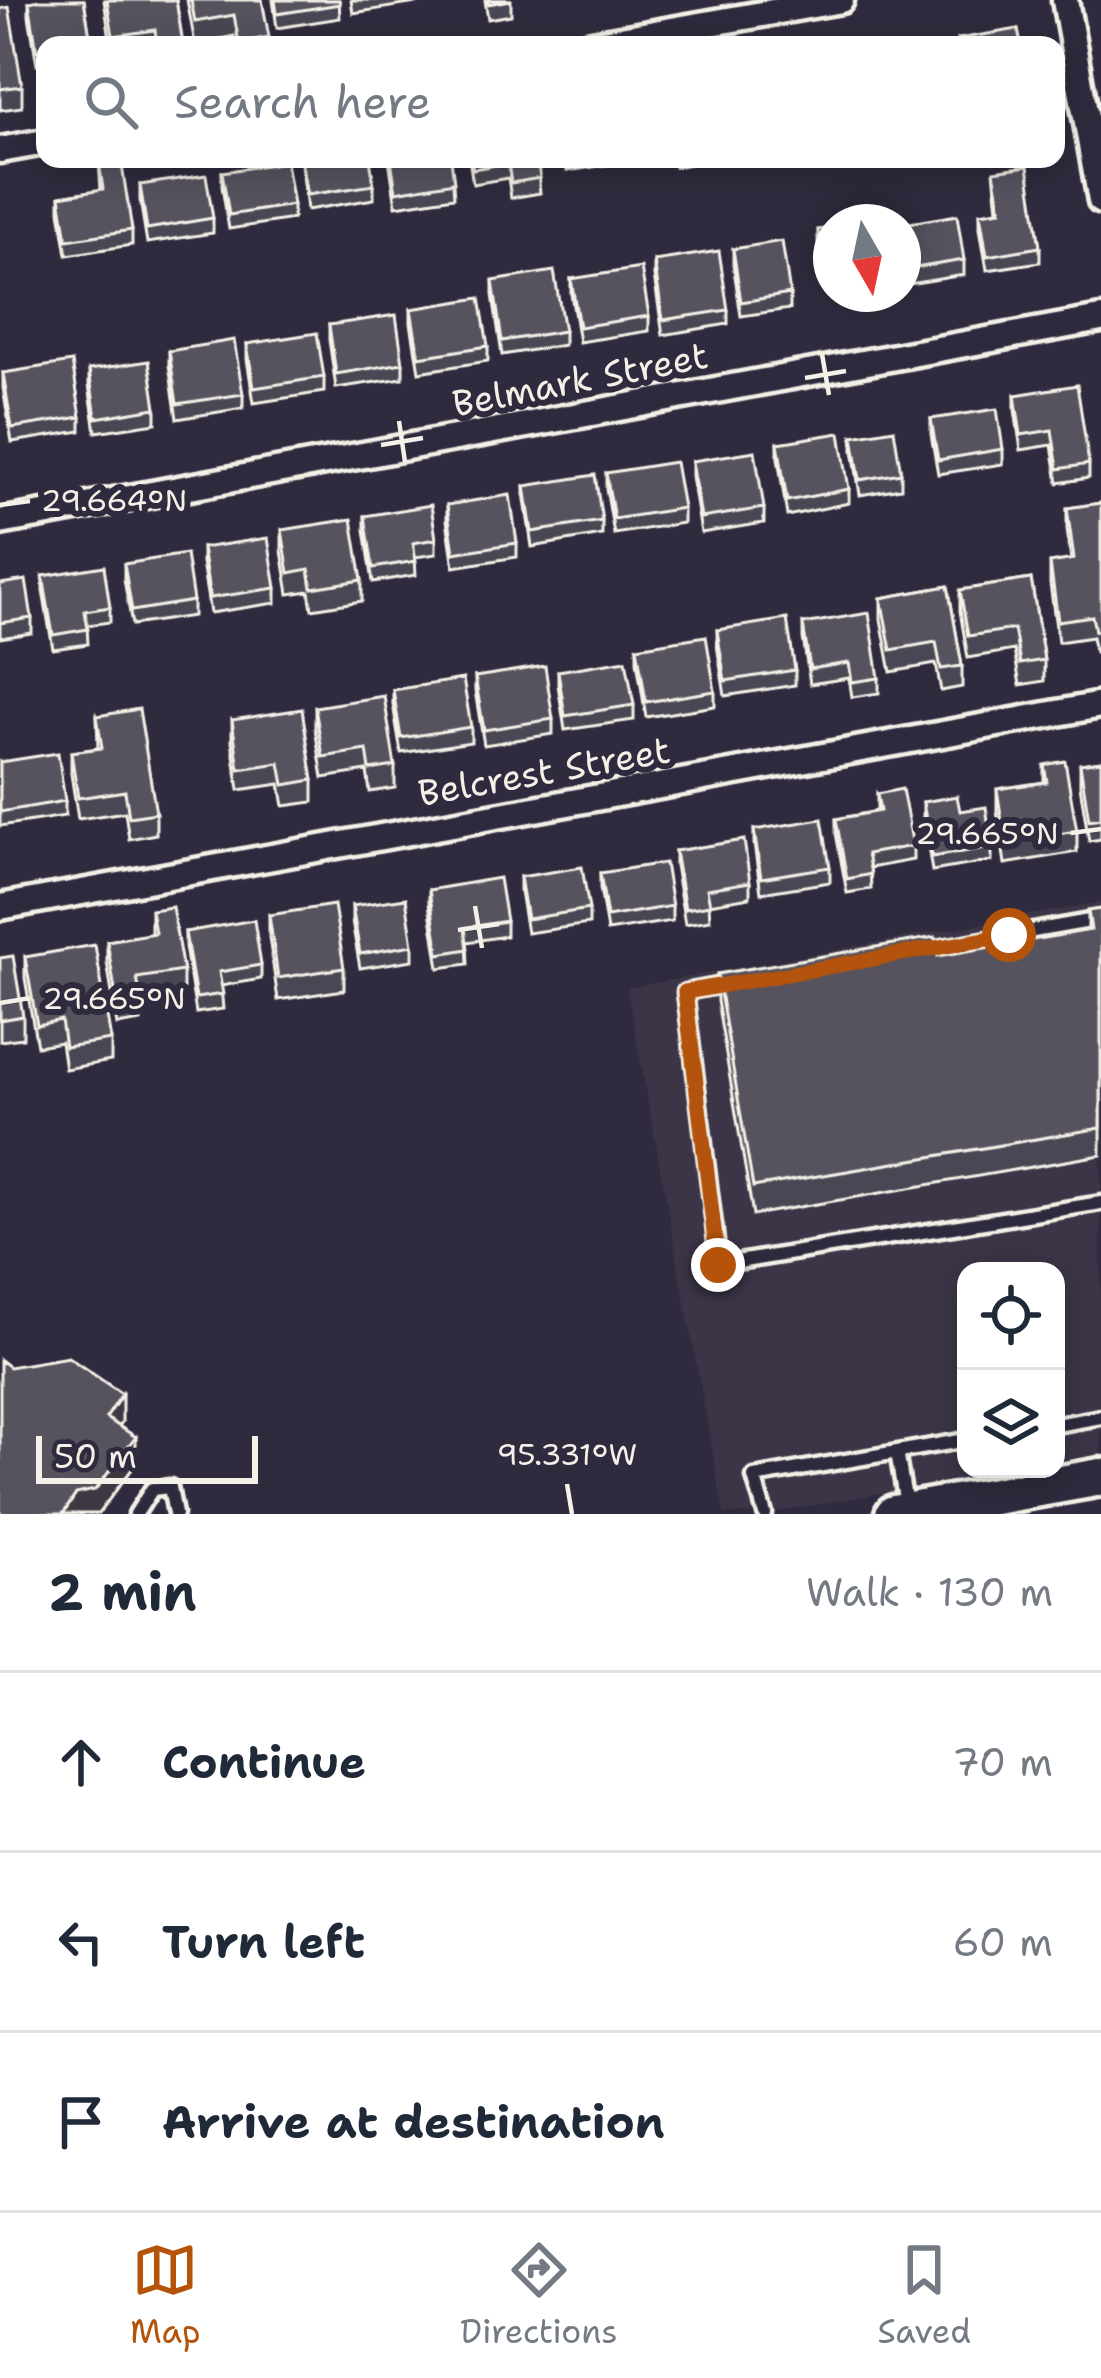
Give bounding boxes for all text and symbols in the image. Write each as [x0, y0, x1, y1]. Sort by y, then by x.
search box [36, 36, 1065, 168]
icon: search [78, 69, 144, 135]
text: Search here [174, 72, 431, 132]
north arrow [813, 204, 921, 312]
street label: Belmark Street [448, 331, 712, 428]
text: 29.664°N [41, 480, 187, 521]
street label: Belcrest Street [414, 725, 674, 818]
text: 29.665°N [915, 813, 1059, 854]
route start [982, 908, 1036, 962]
text: 29.665°N [42, 978, 186, 1019]
route end [691, 1238, 745, 1292]
map controls [957, 1262, 1065, 1478]
button: locate [957, 1262, 1065, 1370]
button: layers [957, 1370, 1065, 1478]
scale bar [36, 1430, 258, 1483]
text: 50 m [54, 1434, 137, 1479]
text: 95.331°W [497, 1434, 637, 1475]
text: 2 min [48, 1558, 197, 1626]
text: Walk · 130 m [806, 1566, 1053, 1618]
icon: ahead [48, 1729, 114, 1795]
text: Continue [162, 1732, 366, 1792]
text: 70 m [952, 1736, 1053, 1788]
icon: left [48, 1909, 114, 1975]
text: Turn left [162, 1912, 365, 1972]
text: 60 m [953, 1916, 1053, 1968]
icon: arrive [48, 2089, 114, 2155]
text: Arrive at destination [162, 2092, 665, 2152]
tab: Map [130, 2237, 201, 2354]
tab: Directions [460, 2237, 618, 2354]
tab: Saved [877, 2237, 971, 2354]

